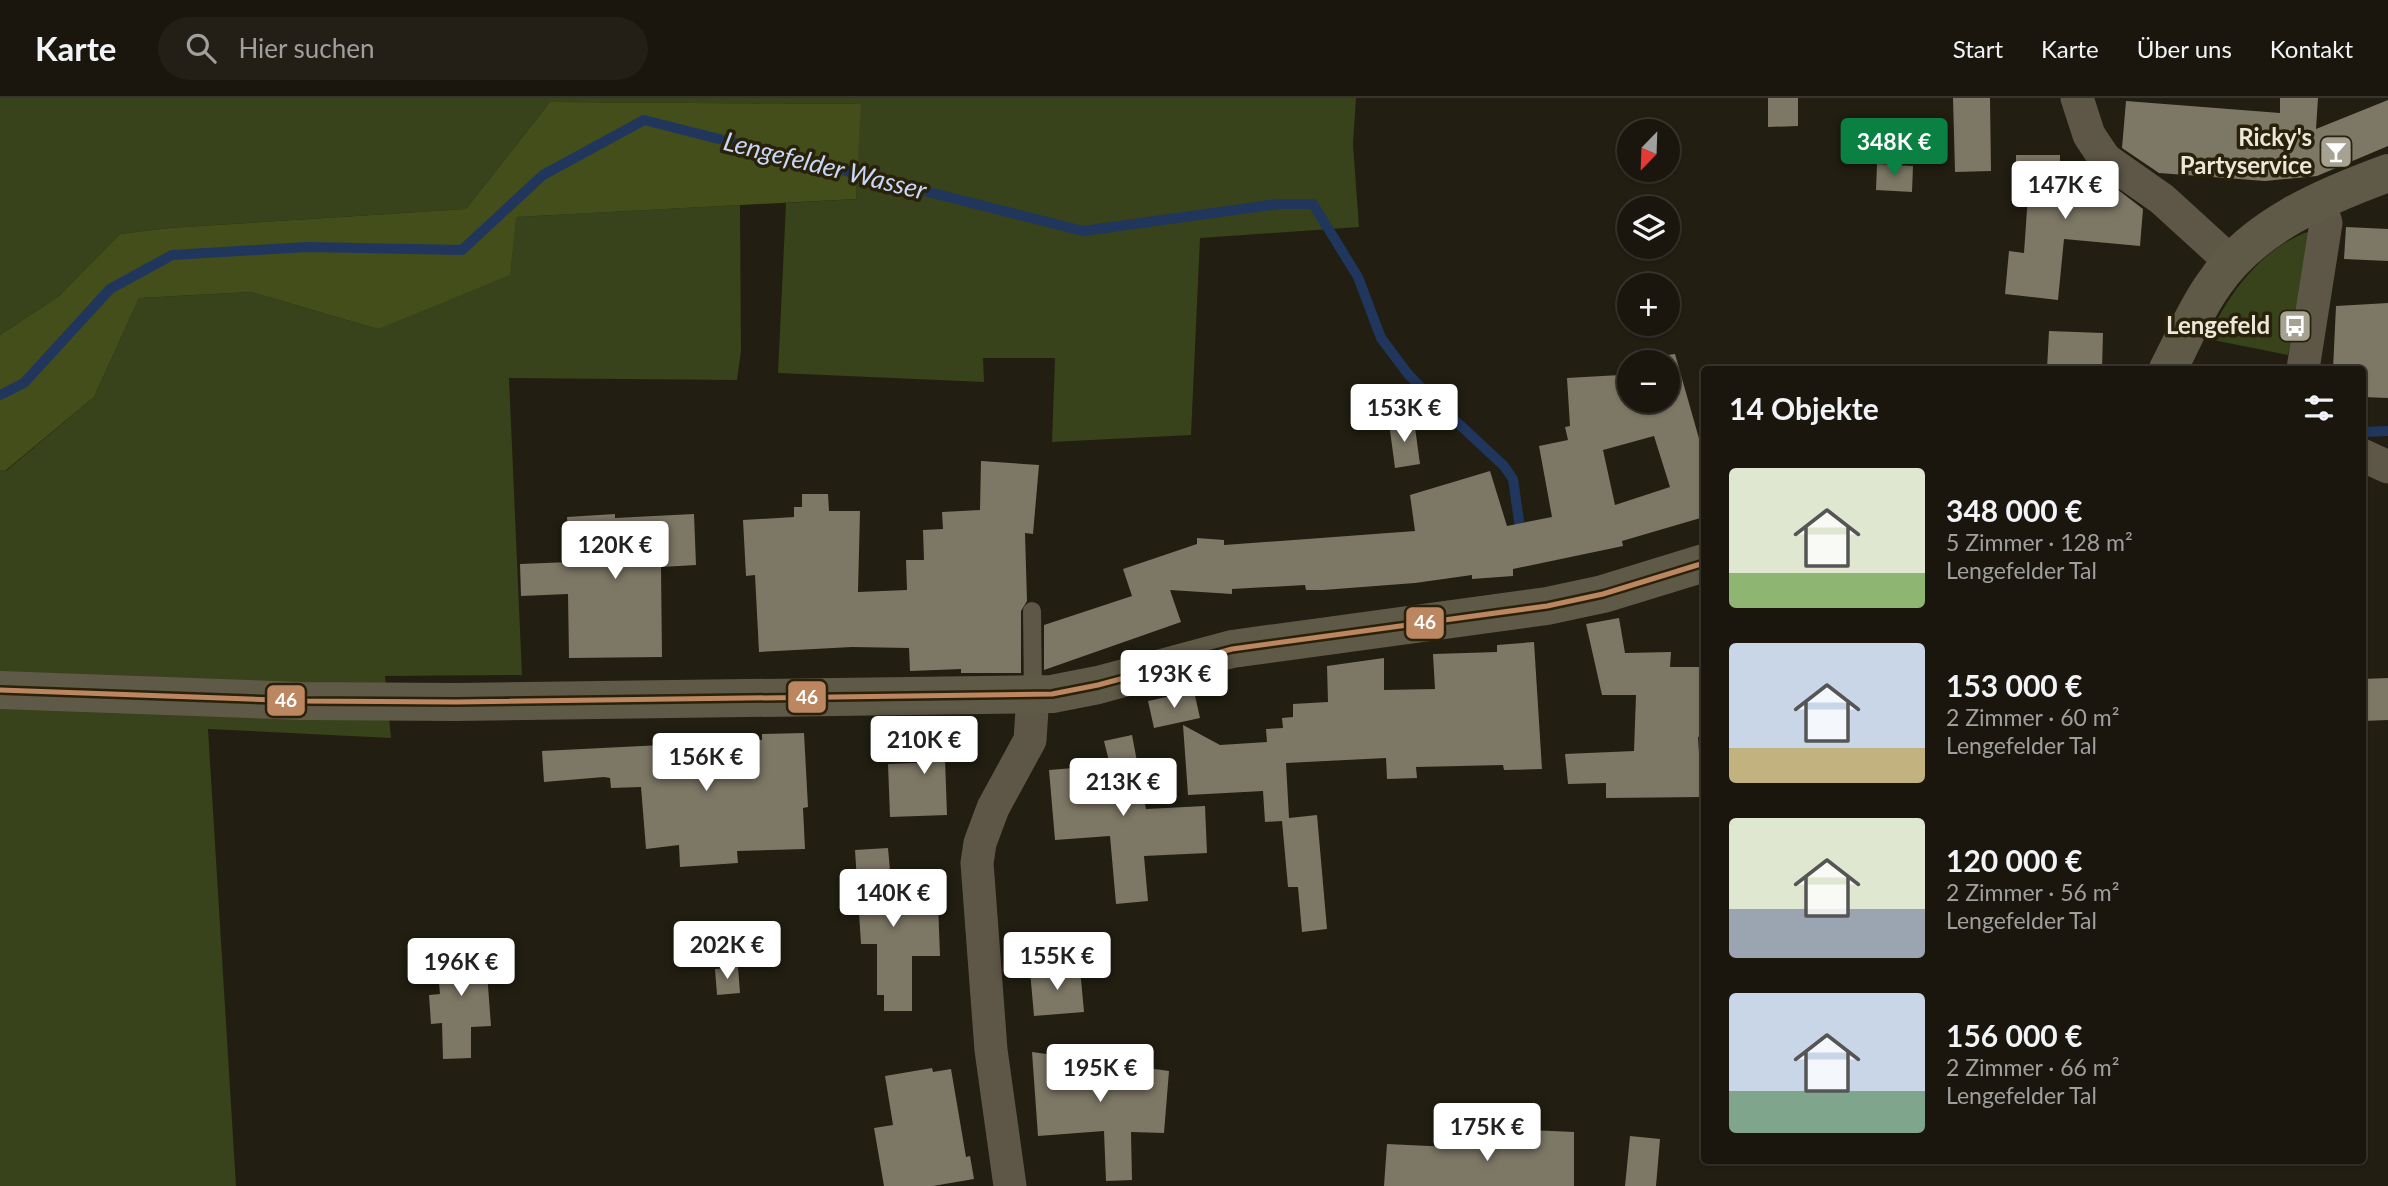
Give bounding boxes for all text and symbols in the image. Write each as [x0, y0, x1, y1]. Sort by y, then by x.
search box [158, 17, 648, 80]
text: Karte [35, 28, 116, 68]
icon: search [182, 29, 220, 67]
text: Hier suchen [238, 32, 375, 64]
text: Start [1953, 34, 2003, 63]
text: Karte [2041, 34, 2099, 63]
text: Über uns [2137, 34, 2232, 63]
text: Kontakt [2270, 34, 2353, 63]
pin: 348K € [1837, 118, 1951, 178]
north arrow [1617, 119, 1680, 182]
map controls [1617, 119, 1680, 413]
place label: Ricky's Partyservice [2180, 122, 2312, 179]
water label: Lengefelder Wasser [721, 124, 931, 206]
text: 348K € [1857, 127, 1931, 155]
bar icon: Ricky's Partyservice [2317, 133, 2355, 171]
pin: 147K € [2008, 162, 2122, 221]
text: 147K € [2028, 170, 2102, 198]
button: layers [1617, 196, 1680, 259]
button: + [1617, 273, 1680, 336]
bus stop icon: Lengefeld [2276, 307, 2314, 345]
place label: Lengefeld [2166, 310, 2270, 339]
button: − [1617, 350, 1680, 413]
pin: 153K € [1347, 384, 1461, 444]
icon: filters [2300, 389, 2338, 427]
text: 14 Objekte [1729, 390, 1879, 426]
text: 153K € [1367, 393, 1441, 421]
text: 348 000 € [1946, 492, 2082, 528]
icon: home [1785, 496, 1869, 580]
pin: 120K € [558, 522, 672, 581]
text: 5 Zimmer · 128 m² [1946, 528, 2133, 556]
text: 120K € [578, 530, 652, 558]
text: Lengefelder Tal [1946, 556, 2097, 584]
line badge: 46 [1405, 606, 1445, 640]
text: 46 [1414, 610, 1436, 633]
pin: 193K € [1117, 650, 1231, 710]
text: 193K € [1137, 659, 1211, 687]
text: 153 000 € [1946, 667, 2082, 703]
icon: home [1785, 671, 1869, 755]
line badge: 46 [787, 680, 827, 714]
line badge: 46 [266, 684, 306, 717]
text: 46 [796, 685, 818, 708]
text: 46 [275, 688, 297, 711]
text: 2 Zimmer · 60 m² [1946, 703, 2119, 731]
pin: 210K € [867, 716, 981, 776]
text: 210K € [887, 725, 961, 753]
text: Lengefelder Tal [1946, 731, 2097, 759]
pin: 156K € [649, 734, 763, 793]
text: 156K € [669, 742, 743, 770]
pin: 213K € [1066, 758, 1180, 818]
text: 213K € [1086, 767, 1160, 795]
text: 120 000 € [1946, 842, 2082, 878]
icon: home [1785, 846, 1869, 930]
pin: 140K € [836, 870, 950, 929]
text: 140K € [856, 878, 930, 906]
text: 2 Zimmer · 56 m² [1946, 878, 2119, 906]
text: Lengefelder Tal [1946, 906, 2097, 934]
pin: 202K € [670, 922, 784, 981]
text: 202K € [690, 930, 764, 958]
pin: 155K € [1000, 932, 1114, 992]
pin: 196K € [404, 939, 518, 998]
text: 155K € [1020, 941, 1094, 969]
text: 196K € [424, 947, 498, 975]
text: 156 000 € [1946, 1017, 2082, 1053]
icon: home [1785, 1021, 1869, 1105]
pin: 195K € [1043, 1044, 1157, 1104]
text: 195K € [1063, 1053, 1137, 1081]
text: 2 Zimmer · 66 m² [1946, 1053, 2119, 1081]
text: Lengefelder Tal [1946, 1081, 2097, 1109]
pin: 175K € [1430, 1104, 1544, 1163]
text: 175K € [1450, 1112, 1524, 1140]

